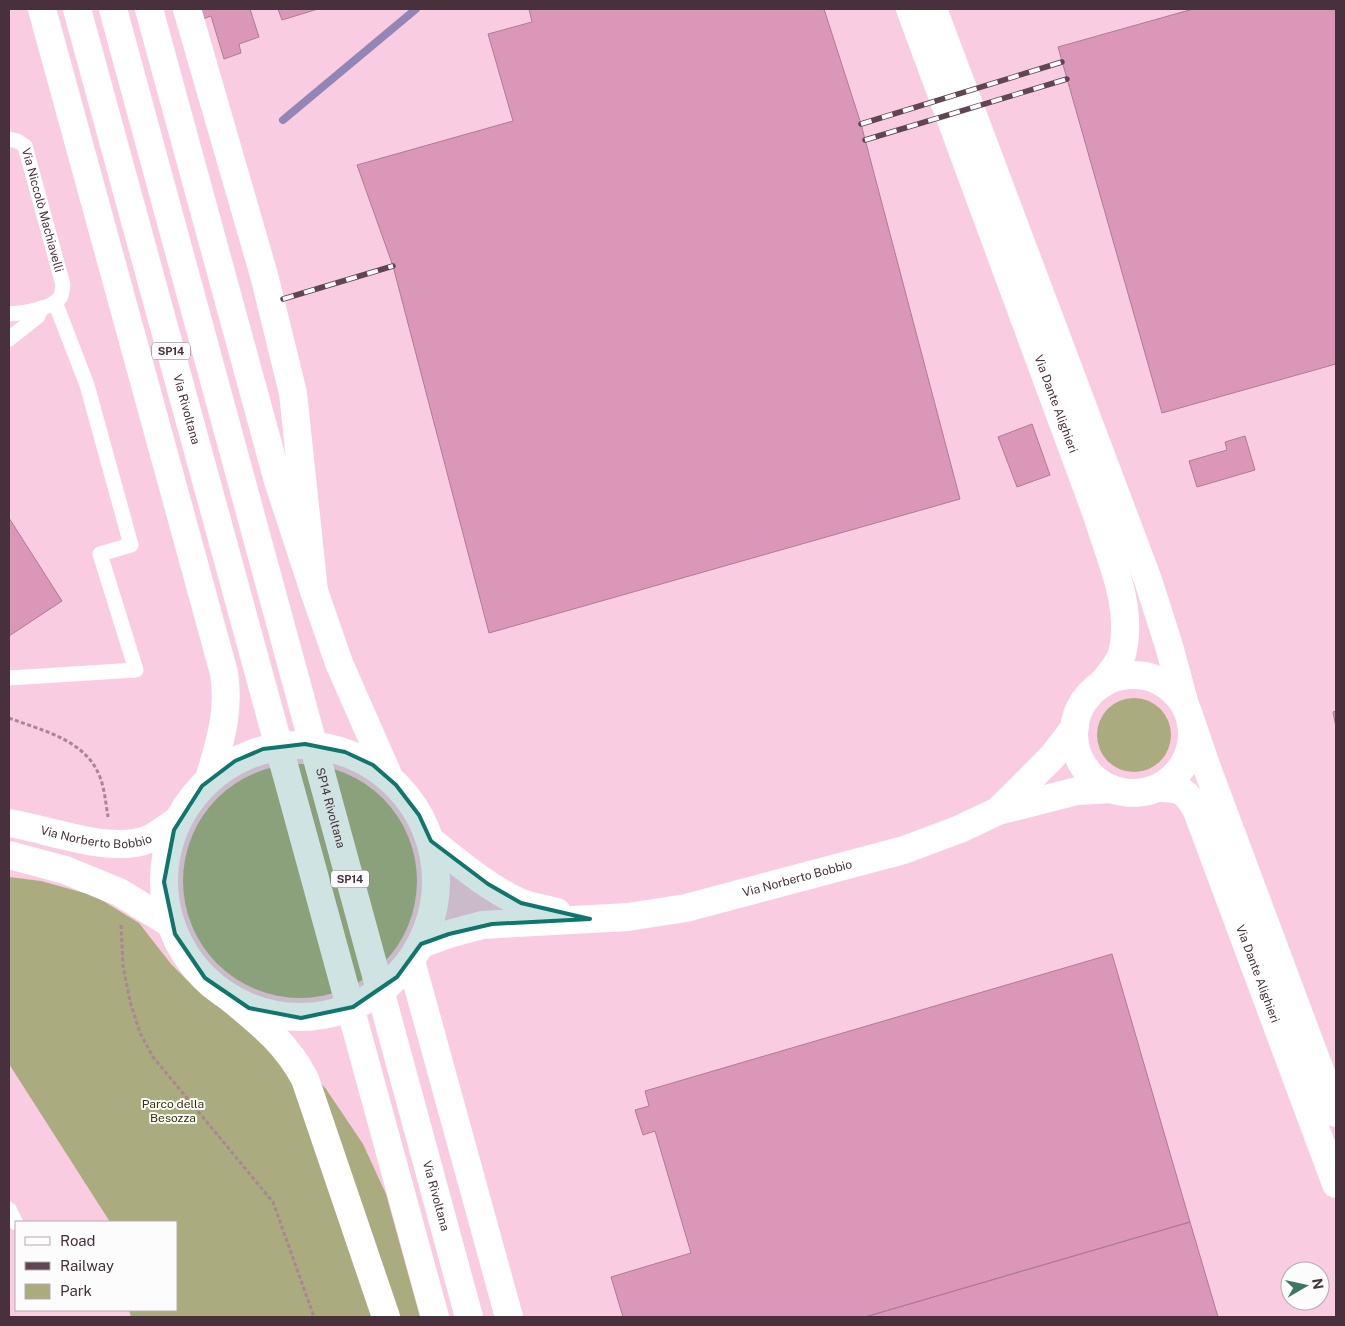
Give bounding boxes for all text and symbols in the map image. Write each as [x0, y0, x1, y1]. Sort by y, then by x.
street label: Via Niccolò Machiavelli [19, 146, 66, 274]
road number: SP14 [152, 342, 190, 360]
street label: Via Dante Alighieri [1031, 353, 1080, 455]
street label: Via Rivoltana [170, 373, 203, 446]
street label: SP14 Rivoltana [313, 766, 348, 850]
street label: Via Norberto Bobbio [39, 823, 154, 851]
street label: Via Norberto Bobbio [741, 857, 854, 900]
road number: SP14 [331, 871, 369, 888]
street label: Via Dante Alighieri [1233, 923, 1282, 1025]
park label: Parco della Besozza [142, 1097, 204, 1125]
street label: Via Rivoltana [420, 1159, 452, 1233]
legend [15, 1221, 178, 1311]
text: Road [60, 1232, 96, 1249]
text: Railway [60, 1257, 114, 1274]
north arrow [1280, 1261, 1330, 1311]
text: N [1309, 1277, 1327, 1291]
text: Park [60, 1282, 92, 1299]

